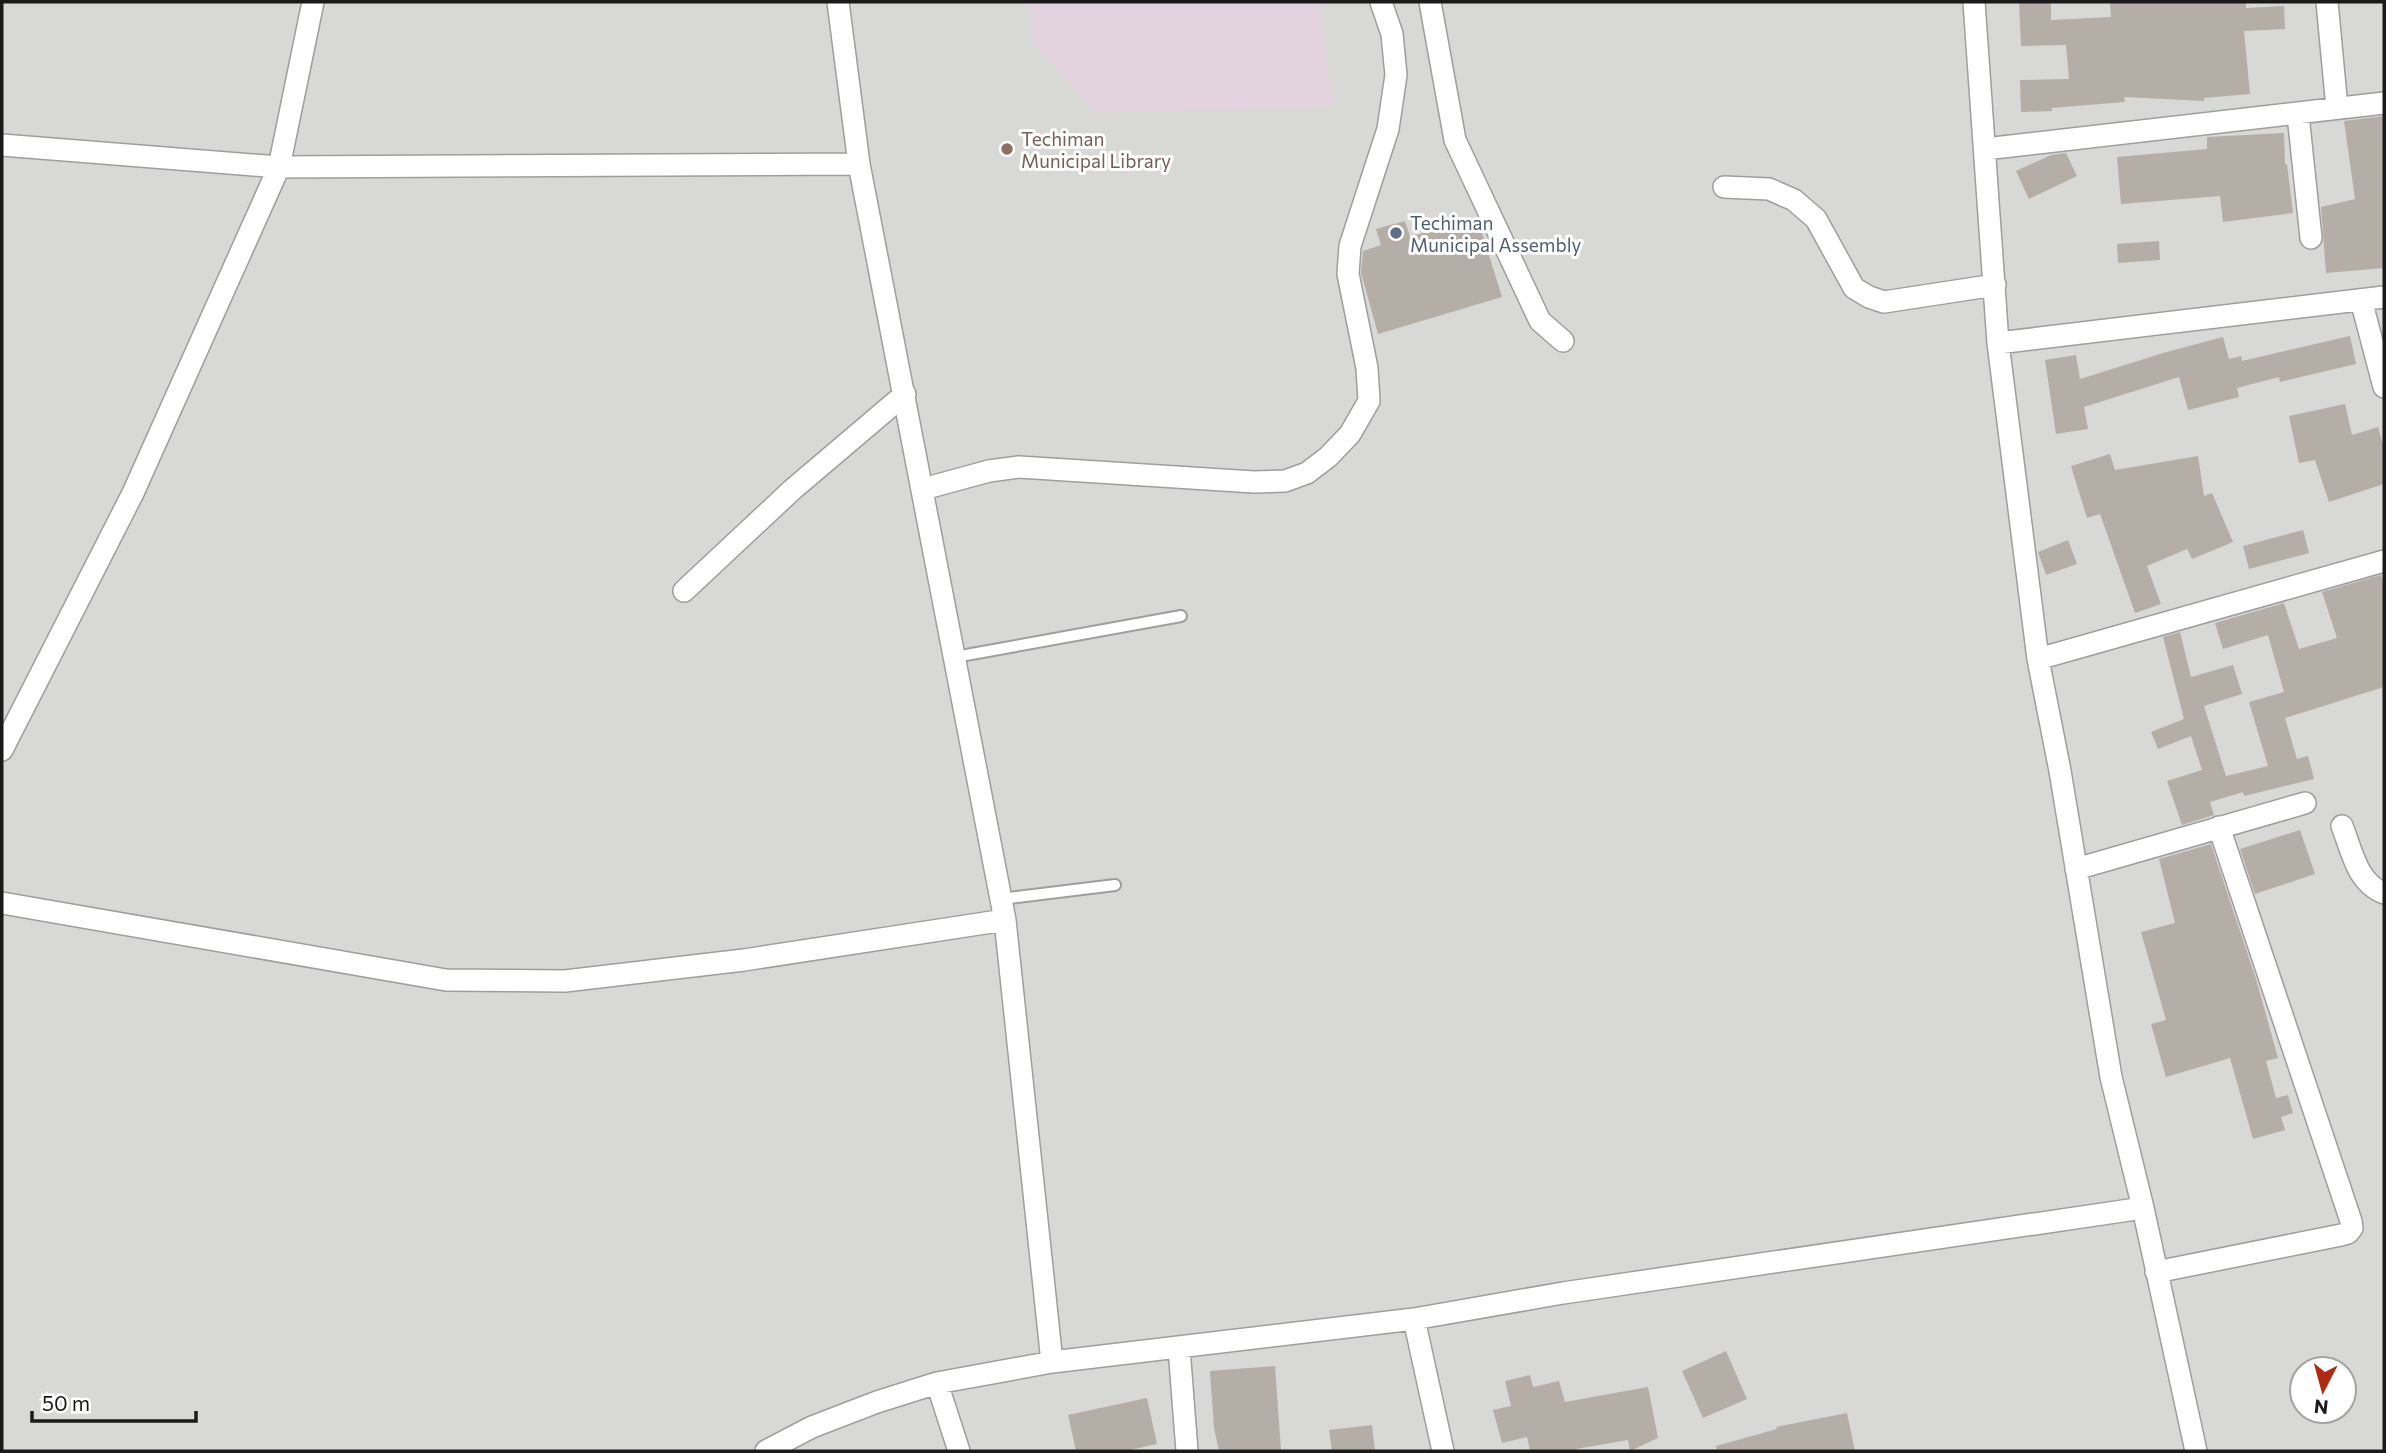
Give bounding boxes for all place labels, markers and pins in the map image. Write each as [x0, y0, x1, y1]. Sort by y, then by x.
place label: Techiman Municipal Library [1021, 127, 1171, 172]
marker: Techiman Municipal Library [999, 141, 1015, 157]
place label: Techiman Municipal Assembly [1410, 211, 1581, 256]
marker: Techiman Municipal Assembly [1388, 225, 1404, 241]

